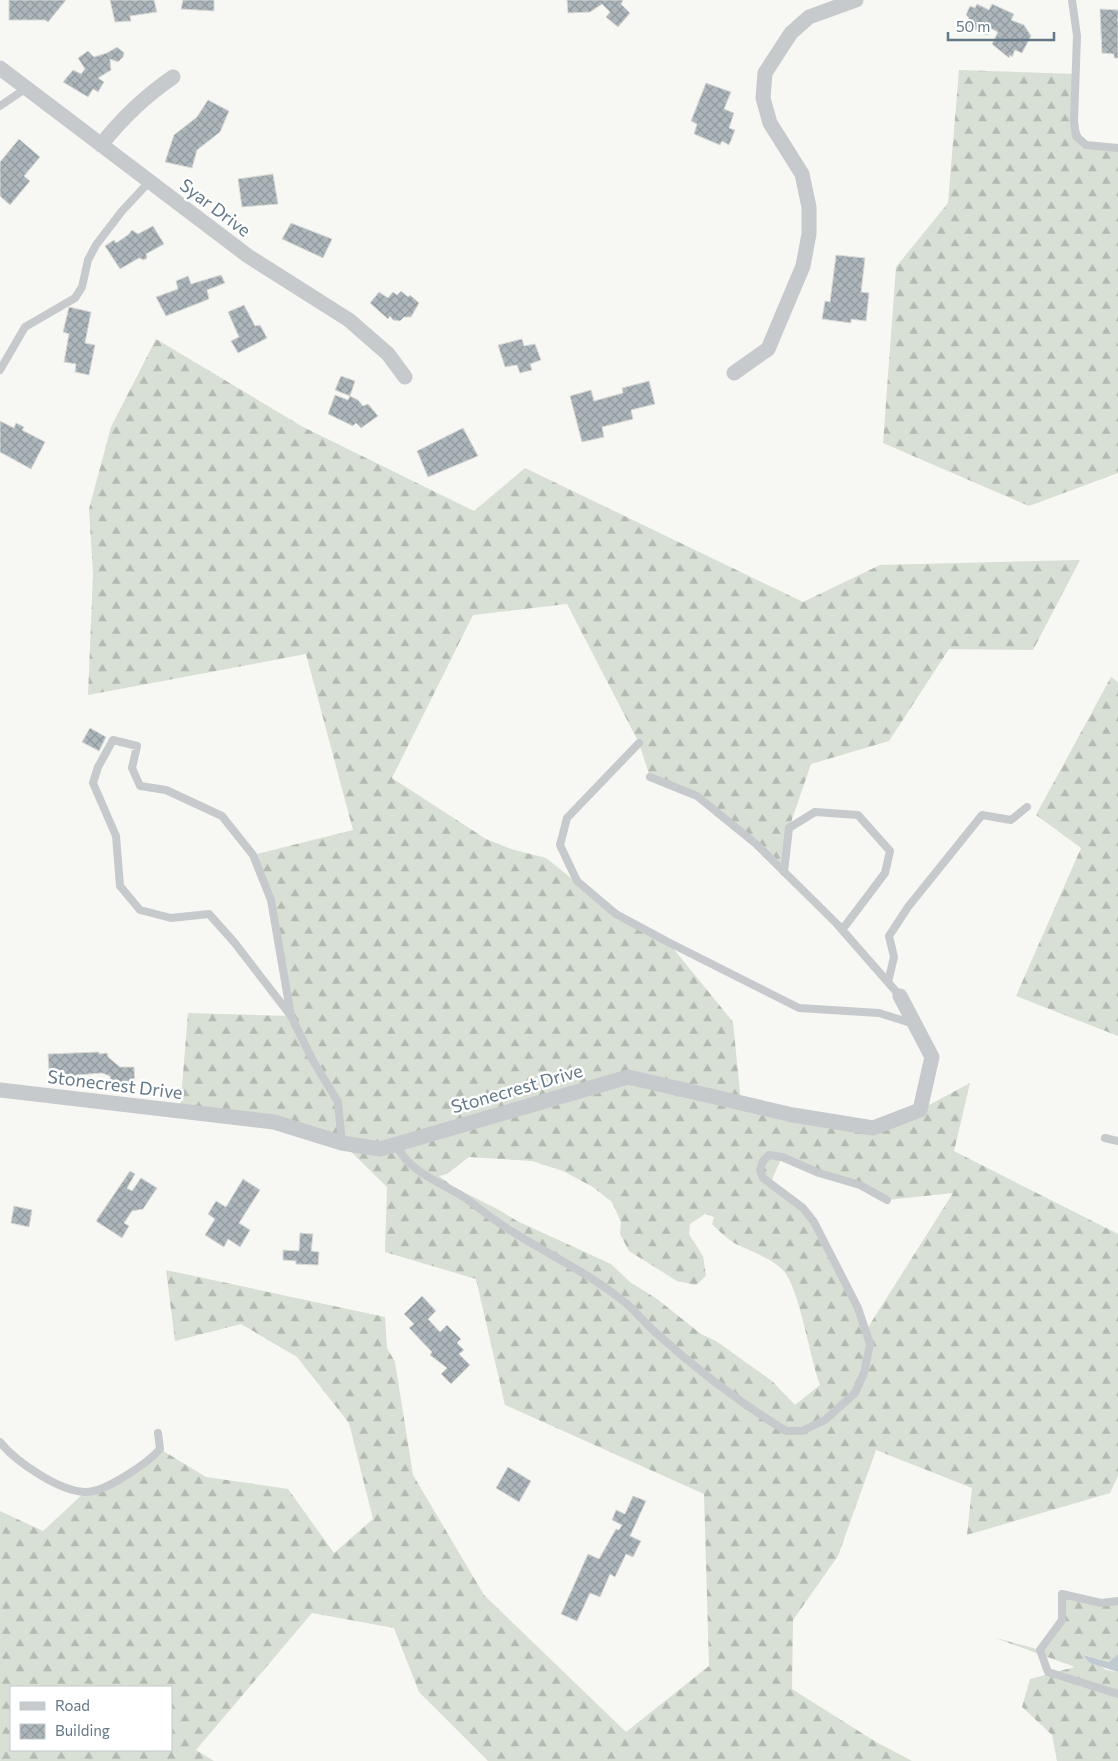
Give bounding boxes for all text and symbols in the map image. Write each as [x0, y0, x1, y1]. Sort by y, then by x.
scale bar [948, 10, 1054, 42]
text: 50 m [956, 17, 990, 35]
street label: Syar Drive [176, 173, 255, 241]
street label: Stonecrest Drive [448, 1059, 585, 1117]
street label: Stonecrest Drive [46, 1065, 184, 1103]
legend [10, 1686, 172, 1751]
text: Road [55, 1696, 90, 1714]
text: Building [55, 1721, 110, 1739]

